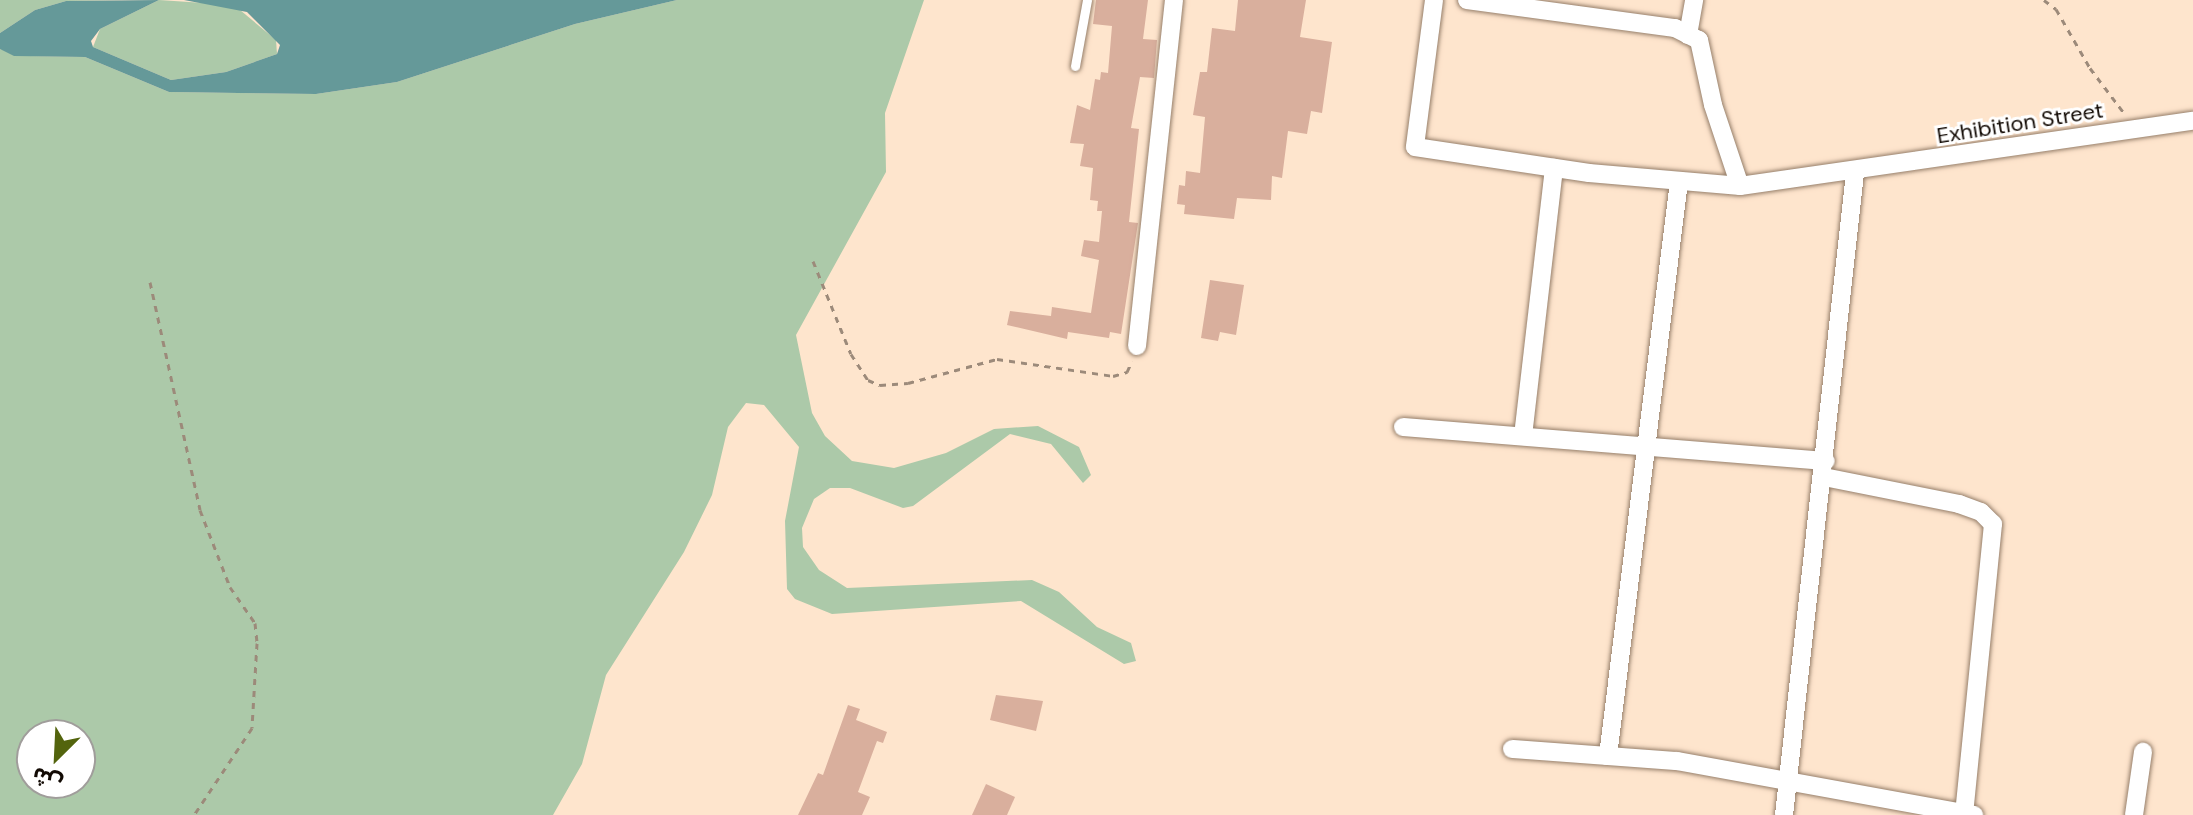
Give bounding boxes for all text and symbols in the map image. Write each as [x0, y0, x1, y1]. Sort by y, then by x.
street label: Exhibition Street [1935, 97, 2105, 149]
north arrow [16, 719, 96, 799]
text: ش [27, 760, 67, 799]

